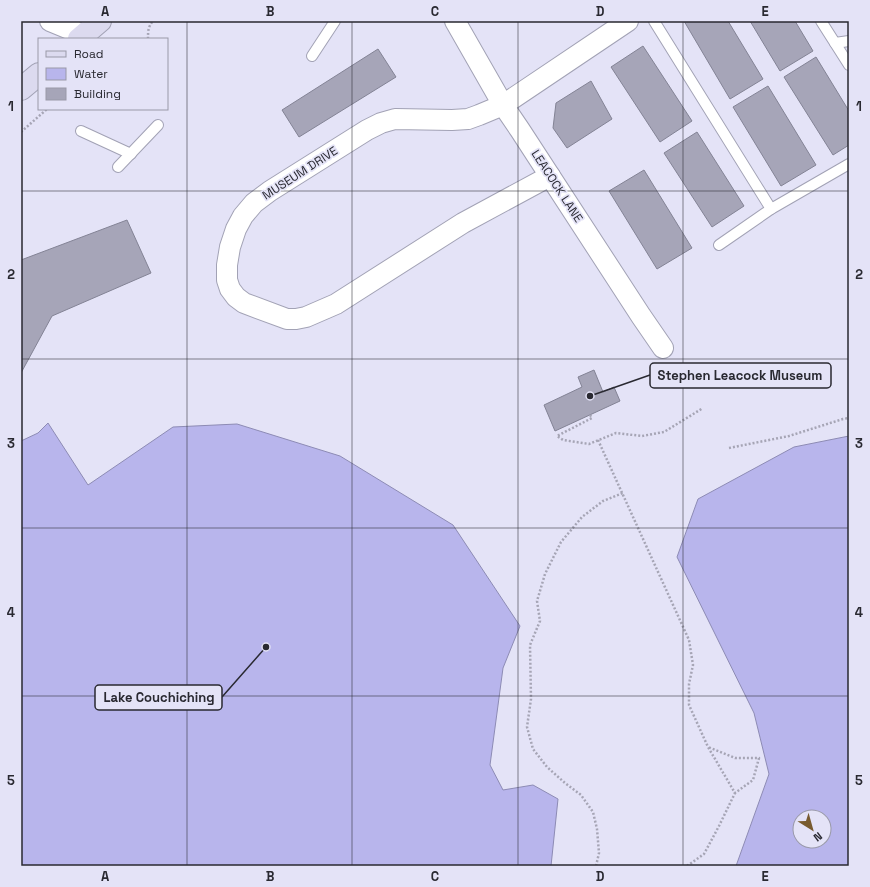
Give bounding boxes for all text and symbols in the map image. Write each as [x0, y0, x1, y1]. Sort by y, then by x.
text: A [101, 3, 110, 20]
text: B [266, 3, 275, 20]
text: C [431, 3, 439, 20]
text: D [596, 3, 605, 20]
text: E [761, 3, 769, 20]
legend [38, 38, 168, 110]
text: Road [74, 46, 103, 62]
text: Water [74, 66, 108, 82]
text: Building [74, 86, 121, 102]
text: 1 [8, 98, 14, 115]
text: 1 [856, 98, 862, 115]
street label: MUSEUM DRIVE [259, 143, 341, 203]
street label: LEACOCK LANE [528, 147, 587, 226]
text: 2 [7, 266, 15, 283]
text: 2 [855, 266, 863, 283]
callout: Stephen Leacock Museum [650, 363, 831, 388]
text: Stephen Leacock Museum [658, 367, 822, 384]
text: 3 [7, 435, 15, 452]
text: 3 [855, 435, 863, 452]
text: 4 [7, 604, 15, 621]
text: 4 [855, 604, 863, 621]
callout: Lake Couchiching [95, 685, 222, 710]
text: Lake Couchiching [103, 689, 215, 706]
text: 5 [7, 772, 15, 789]
text: 5 [855, 772, 863, 789]
north arrow [792, 809, 832, 849]
text: N [811, 829, 825, 845]
text: A [101, 868, 110, 885]
text: B [266, 868, 275, 885]
text: C [431, 868, 439, 885]
text: D [596, 868, 605, 885]
text: E [761, 868, 769, 885]

